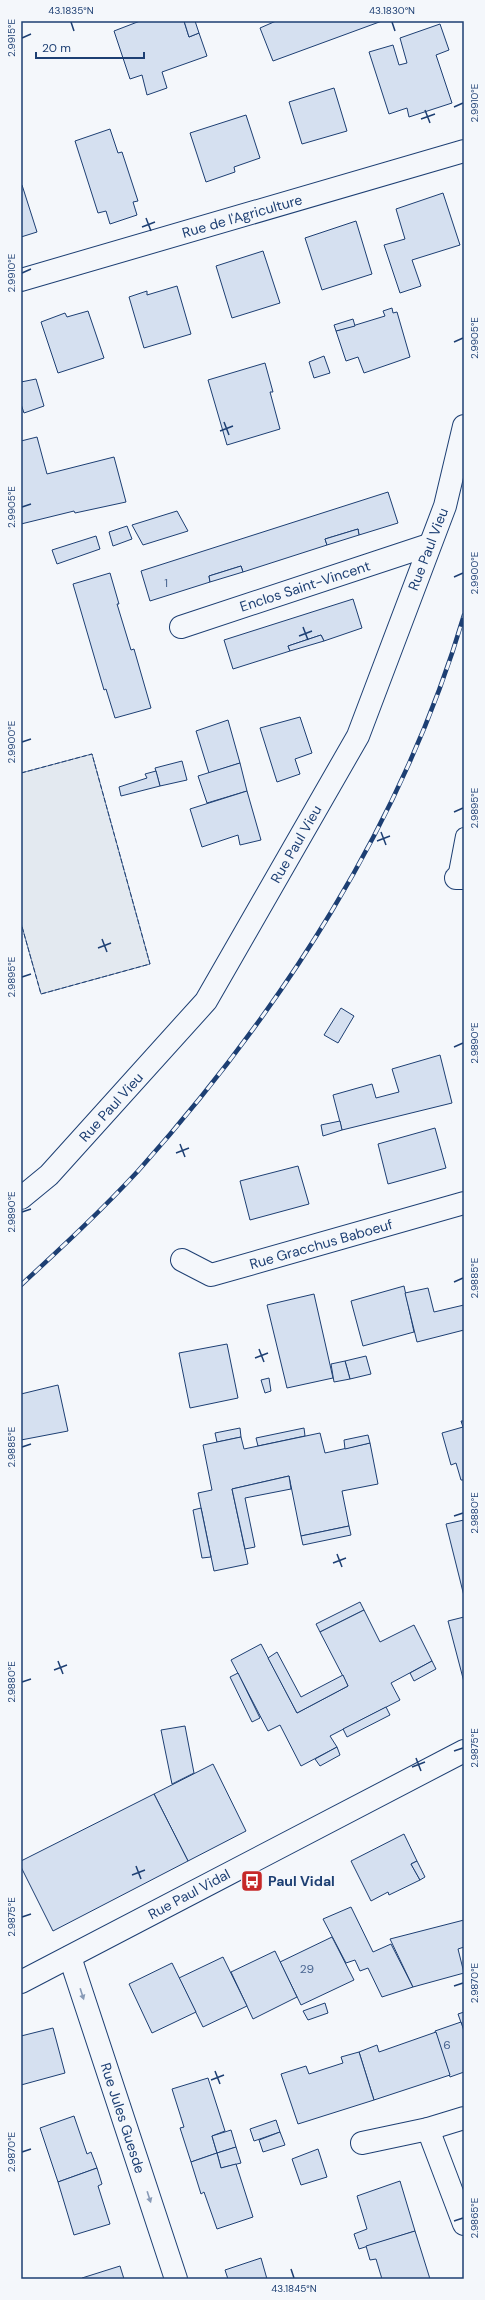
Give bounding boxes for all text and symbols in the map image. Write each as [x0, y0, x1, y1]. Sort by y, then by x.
text: 43.1835°N [48, 4, 94, 17]
text: 43.1830°N [369, 4, 415, 17]
text: 2.9915°E [5, 19, 18, 57]
scale bar [36, 34, 144, 60]
text: 20 m [42, 40, 71, 56]
text: 2.9910°E [468, 83, 481, 122]
street label: Rue de l'Agriculture [180, 190, 304, 242]
text: 2.9910°E [5, 253, 18, 292]
text: 2.9905°E [468, 317, 481, 359]
text: 2.9905°E [5, 486, 18, 528]
street label: Rue Paul Vieu [404, 505, 452, 593]
text: 2.9900°E [468, 551, 481, 594]
street label: Enclos Saint-Vincent [238, 556, 372, 616]
house number: 1 [164, 575, 168, 591]
text: 2.9900°E [5, 720, 18, 763]
text: 2.9895°E [468, 787, 481, 828]
street label: Rue Paul Vieu [266, 802, 326, 886]
text: 2.9895°E [5, 956, 18, 997]
text: 2.9890°E [468, 1022, 481, 1064]
street label: Rue Paul Vieu [75, 1069, 147, 1145]
text: 2.9890°E [5, 1191, 18, 1233]
street label: Rue Gracchus Baboeuf [247, 1215, 395, 1273]
text: 2.9885°E [468, 1257, 481, 1298]
text: 2.9885°E [5, 1426, 18, 1467]
text: 2.9880°E [468, 1492, 481, 1534]
text: 2.9880°E [5, 1661, 18, 1703]
text: 2.9875°E [468, 1728, 481, 1768]
street label: Rue Paul Vidal [145, 1865, 233, 1923]
bus stop icon: Paul Vidal [239, 1868, 265, 1894]
place label: Paul Vidal [268, 1872, 335, 1890]
text: 2.9875°E [5, 1897, 18, 1937]
house number: 29 [300, 1961, 314, 1977]
text: 2.9870°E [468, 1962, 481, 2003]
one-way arrow [79, 1988, 85, 2000]
house number: 6 [443, 2037, 451, 2053]
street label: Rue Jules Guesde [97, 2060, 149, 2176]
text: 2.9870°E [5, 2131, 18, 2172]
one-way arrow [147, 2192, 153, 2204]
text: 2.9865°E [468, 2197, 481, 2238]
text: 43.1845°N [271, 2282, 317, 2295]

